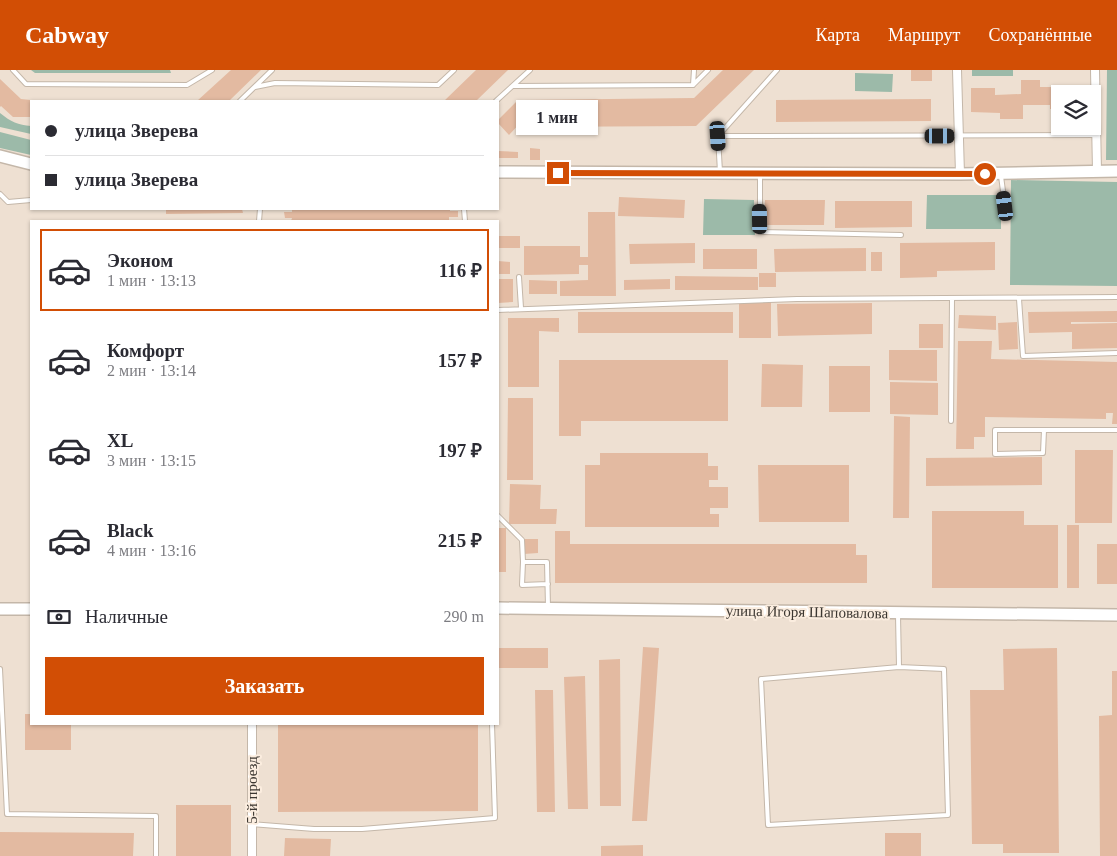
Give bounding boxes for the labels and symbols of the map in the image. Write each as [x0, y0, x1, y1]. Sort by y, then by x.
callout: 1 мин [517, 101, 599, 136]
car [709, 121, 726, 151]
car [925, 129, 955, 144]
route end [547, 162, 569, 184]
route start [974, 163, 996, 185]
car [995, 190, 1014, 222]
car [752, 204, 767, 234]
street label: улица Игоря Шаповалова [726, 603, 889, 621]
street label: 5-й проезд [244, 756, 260, 824]

